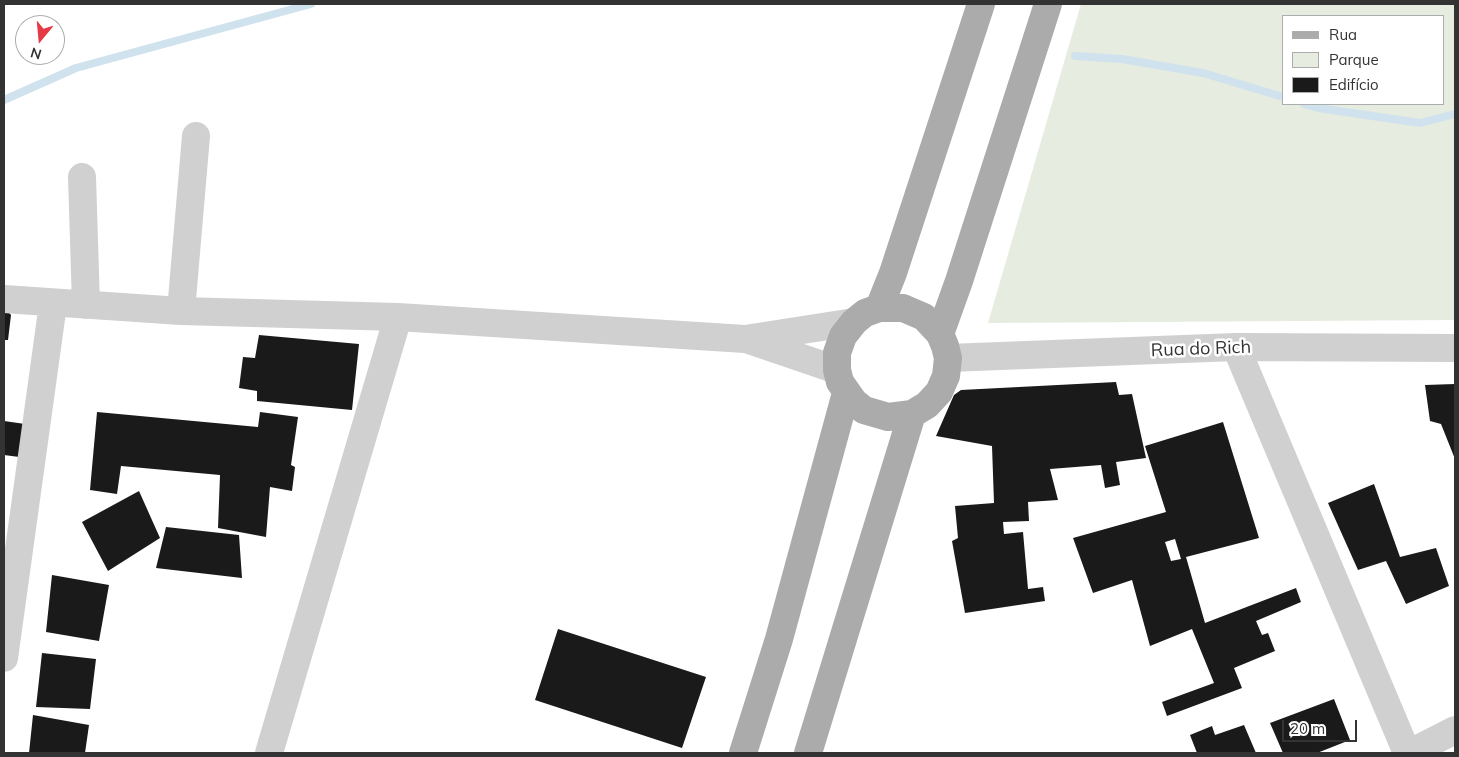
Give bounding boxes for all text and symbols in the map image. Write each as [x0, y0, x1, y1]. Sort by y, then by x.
north arrow [15, 15, 65, 65]
legend [1282, 15, 1444, 105]
text: Rua [1329, 25, 1357, 44]
text: N [28, 43, 44, 64]
text: Parque [1329, 50, 1379, 69]
text: Edifício [1329, 75, 1379, 94]
street label: Rua do Rich [1150, 336, 1252, 362]
scale bar [1284, 710, 1359, 742]
text: 20 m [1290, 719, 1325, 738]

